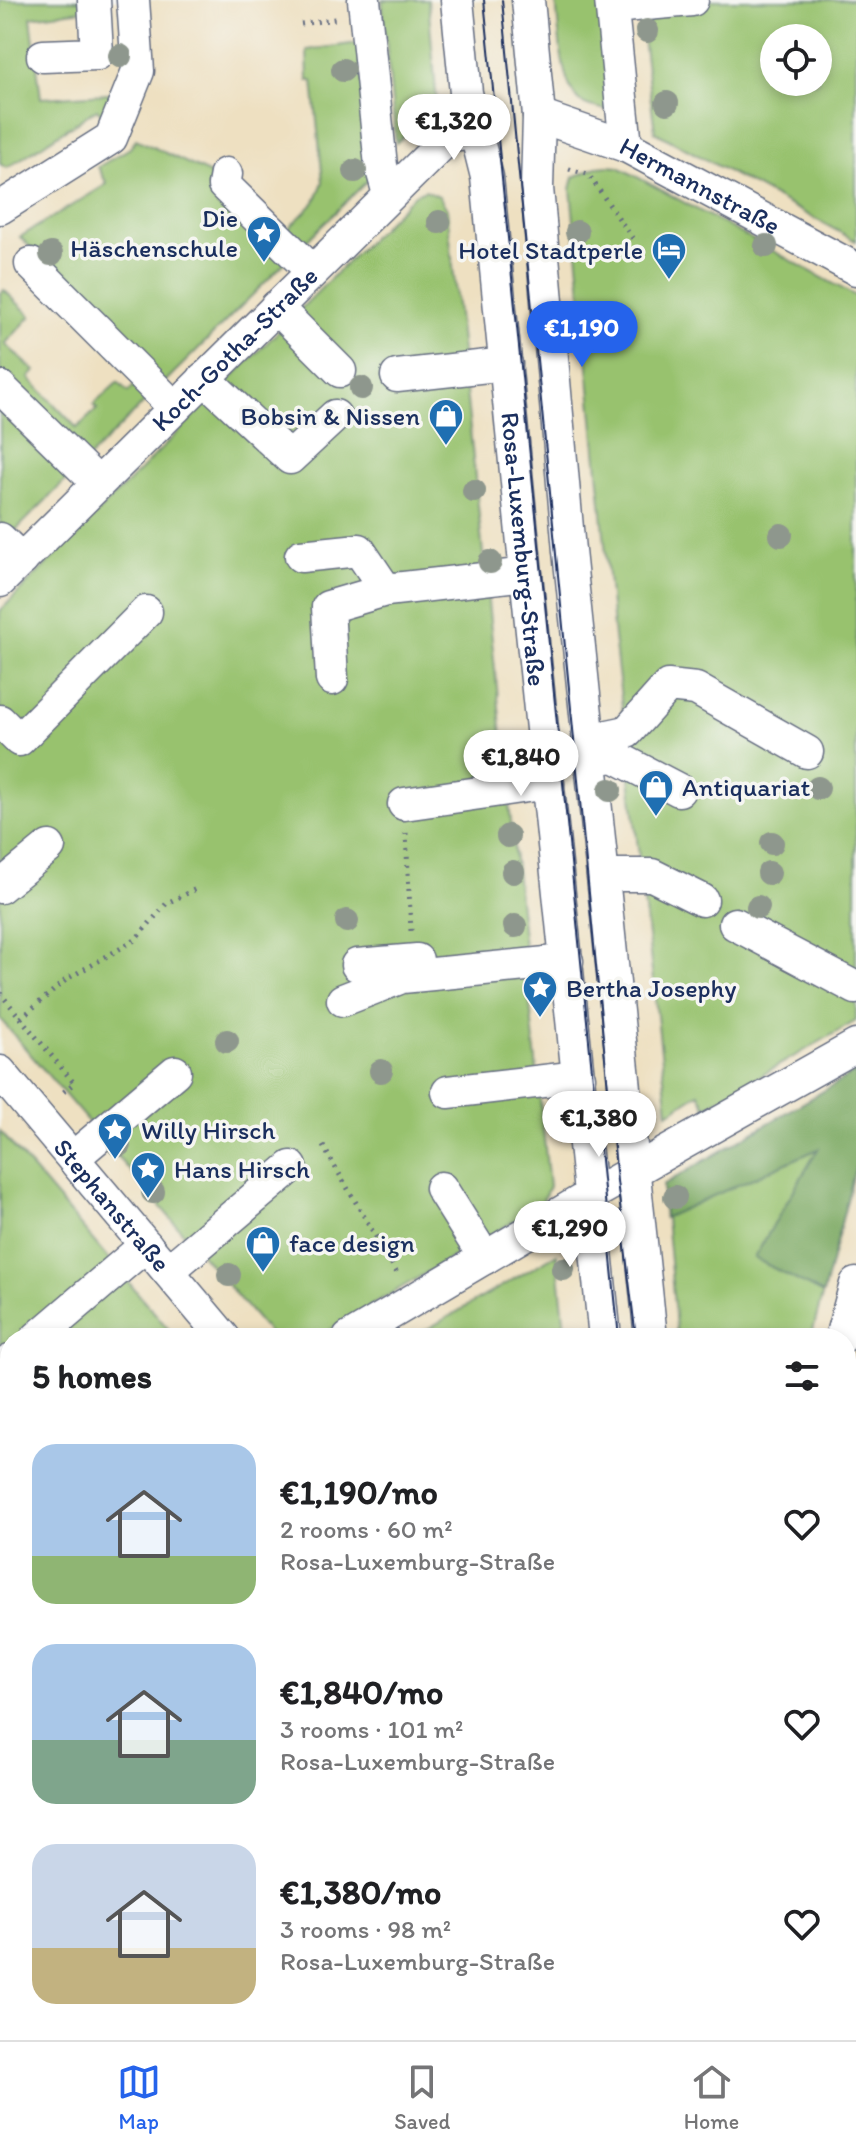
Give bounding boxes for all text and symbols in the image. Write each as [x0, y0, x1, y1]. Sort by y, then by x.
map controls [760, 24, 832, 96]
button: locate [760, 24, 832, 96]
pin: €1,320 [389, 94, 519, 162]
text: €1,320 [416, 104, 492, 136]
street label: Hermannstraße [614, 130, 786, 242]
place label: Die Häschenschule [70, 202, 238, 264]
place icon: Die Häschenschule [245, 214, 283, 264]
hotel icon: Hotel Stadtperle [650, 231, 688, 281]
place label: Hotel Stadtperle [458, 234, 643, 266]
street label: Koch-Gotha-Straße [145, 260, 325, 438]
pin: €1,190 [517, 301, 647, 369]
text: €1,190 [545, 311, 619, 343]
shop icon: Bobsin & Nissen [427, 397, 465, 447]
place label: Bobsin & Nissen [240, 400, 420, 432]
street label: Rosa-Luxemburg-Straße [494, 411, 554, 688]
pin: €1,840 [456, 730, 586, 798]
text: €1,840 [482, 740, 560, 772]
shop icon: Antiquariat [637, 768, 675, 818]
place label: Antiquariat [682, 771, 810, 803]
place icon: Bertha Josephy [521, 969, 559, 1019]
place label: Bertha Josephy [566, 972, 736, 1004]
pin: €1,380 [534, 1091, 664, 1159]
text: €1,380 [560, 1101, 638, 1133]
place icon: Willy Hirsch [96, 1111, 134, 1161]
place label: Willy Hirsch [141, 1114, 275, 1146]
street label: Stephanstraße [47, 1132, 177, 1278]
place icon: Hans Hirsch [129, 1150, 167, 1200]
place label: Hans Hirsch [174, 1153, 310, 1185]
pin: €1,290 [505, 1201, 635, 1269]
text: €1,290 [532, 1211, 608, 1243]
shop icon: face design [244, 1224, 282, 1274]
place label: face design [289, 1227, 415, 1259]
icon: filters [780, 1354, 824, 1398]
text: 5 homes [32, 1356, 152, 1397]
text: €1,190/mo [280, 1472, 438, 1513]
icon: home [96, 1476, 192, 1572]
icon: heart [780, 1502, 824, 1546]
text: 2 rooms · 60 m² [280, 1513, 453, 1545]
text: Rosa-Luxemburg-Straße [280, 1545, 555, 1577]
text: €1,840/mo [280, 1672, 443, 1713]
icon: home [96, 1676, 192, 1772]
icon: heart [780, 1702, 824, 1746]
text: 3 rooms · 101 m² [280, 1713, 463, 1745]
text: Rosa-Luxemburg-Straße [280, 1745, 555, 1777]
text: €1,380/mo [280, 1872, 442, 1913]
icon: home [96, 1876, 192, 1972]
icon: heart [780, 1902, 824, 1946]
text: 3 rooms · 98 m² [280, 1913, 451, 1945]
text: Rosa-Luxemburg-Straße [280, 1945, 555, 1977]
tab: Map [117, 2060, 161, 2135]
tab: Saved [394, 2060, 450, 2135]
tab: Home [684, 2060, 739, 2135]

